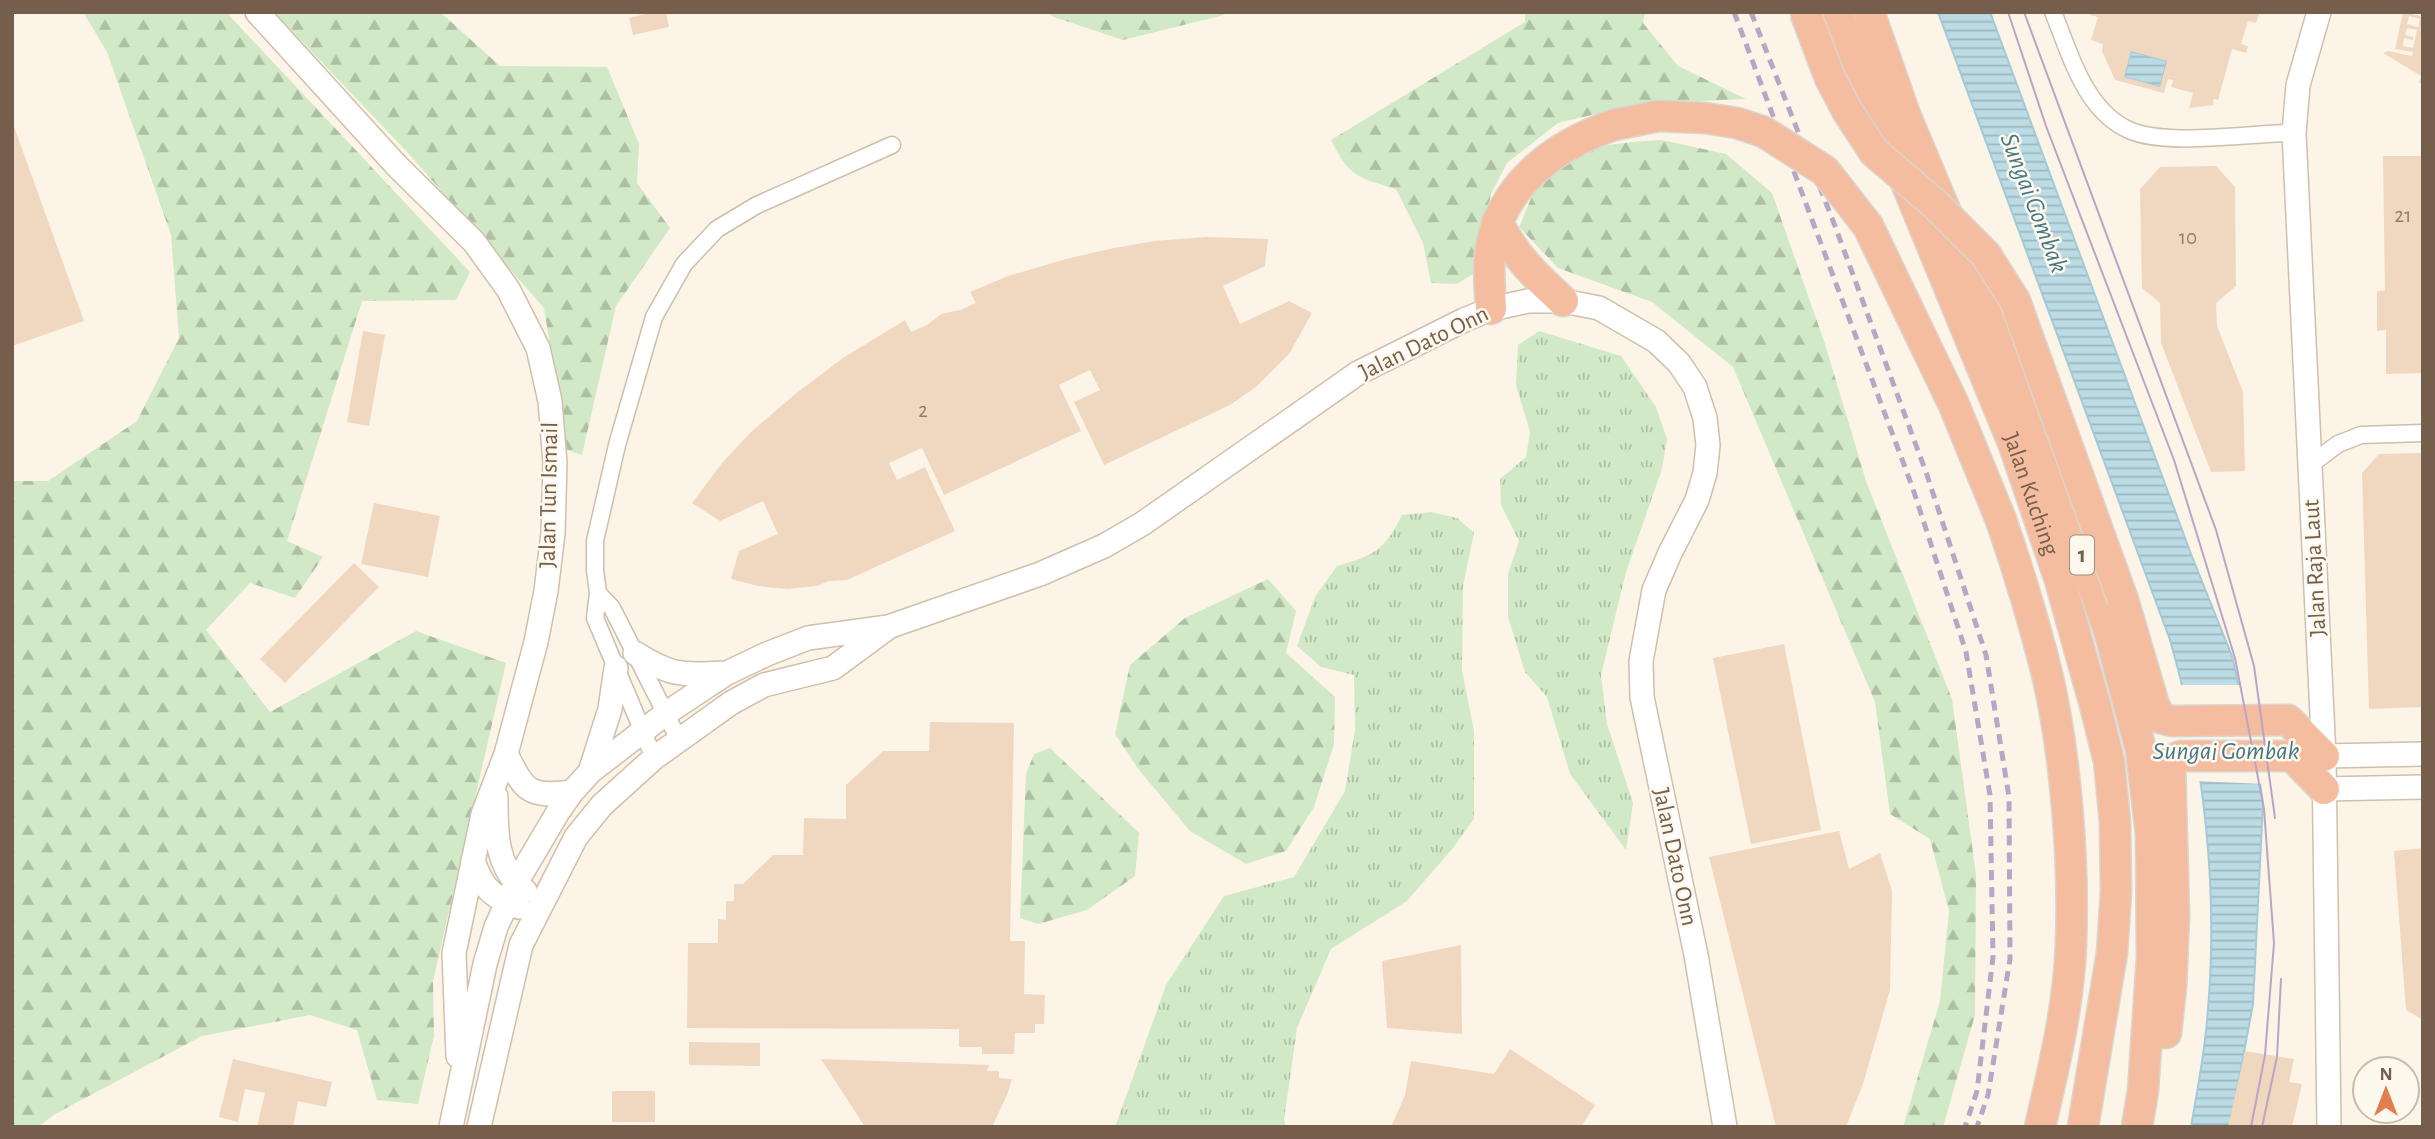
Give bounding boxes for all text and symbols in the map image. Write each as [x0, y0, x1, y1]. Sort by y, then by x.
water label: Sungai Gombak [1995, 130, 2073, 276]
house number: 21 [2395, 205, 2411, 226]
house number: 10 [2179, 227, 2197, 248]
street label: Jalan Dato Onn [1356, 301, 1492, 385]
house number: 2 [918, 400, 928, 421]
street label: Jalan Tun Ismail [536, 422, 562, 568]
street label: Jalan Kuching [1998, 429, 2063, 559]
street label: Jalan Raja Laut [2299, 498, 2331, 637]
road number: 1 [2070, 536, 2094, 575]
water label: Sungai Gombak [2152, 738, 2300, 764]
street label: Jalan Dato Onn [1649, 786, 1701, 928]
north arrow [2351, 1055, 2421, 1125]
text: N [2379, 1065, 2393, 1084]

